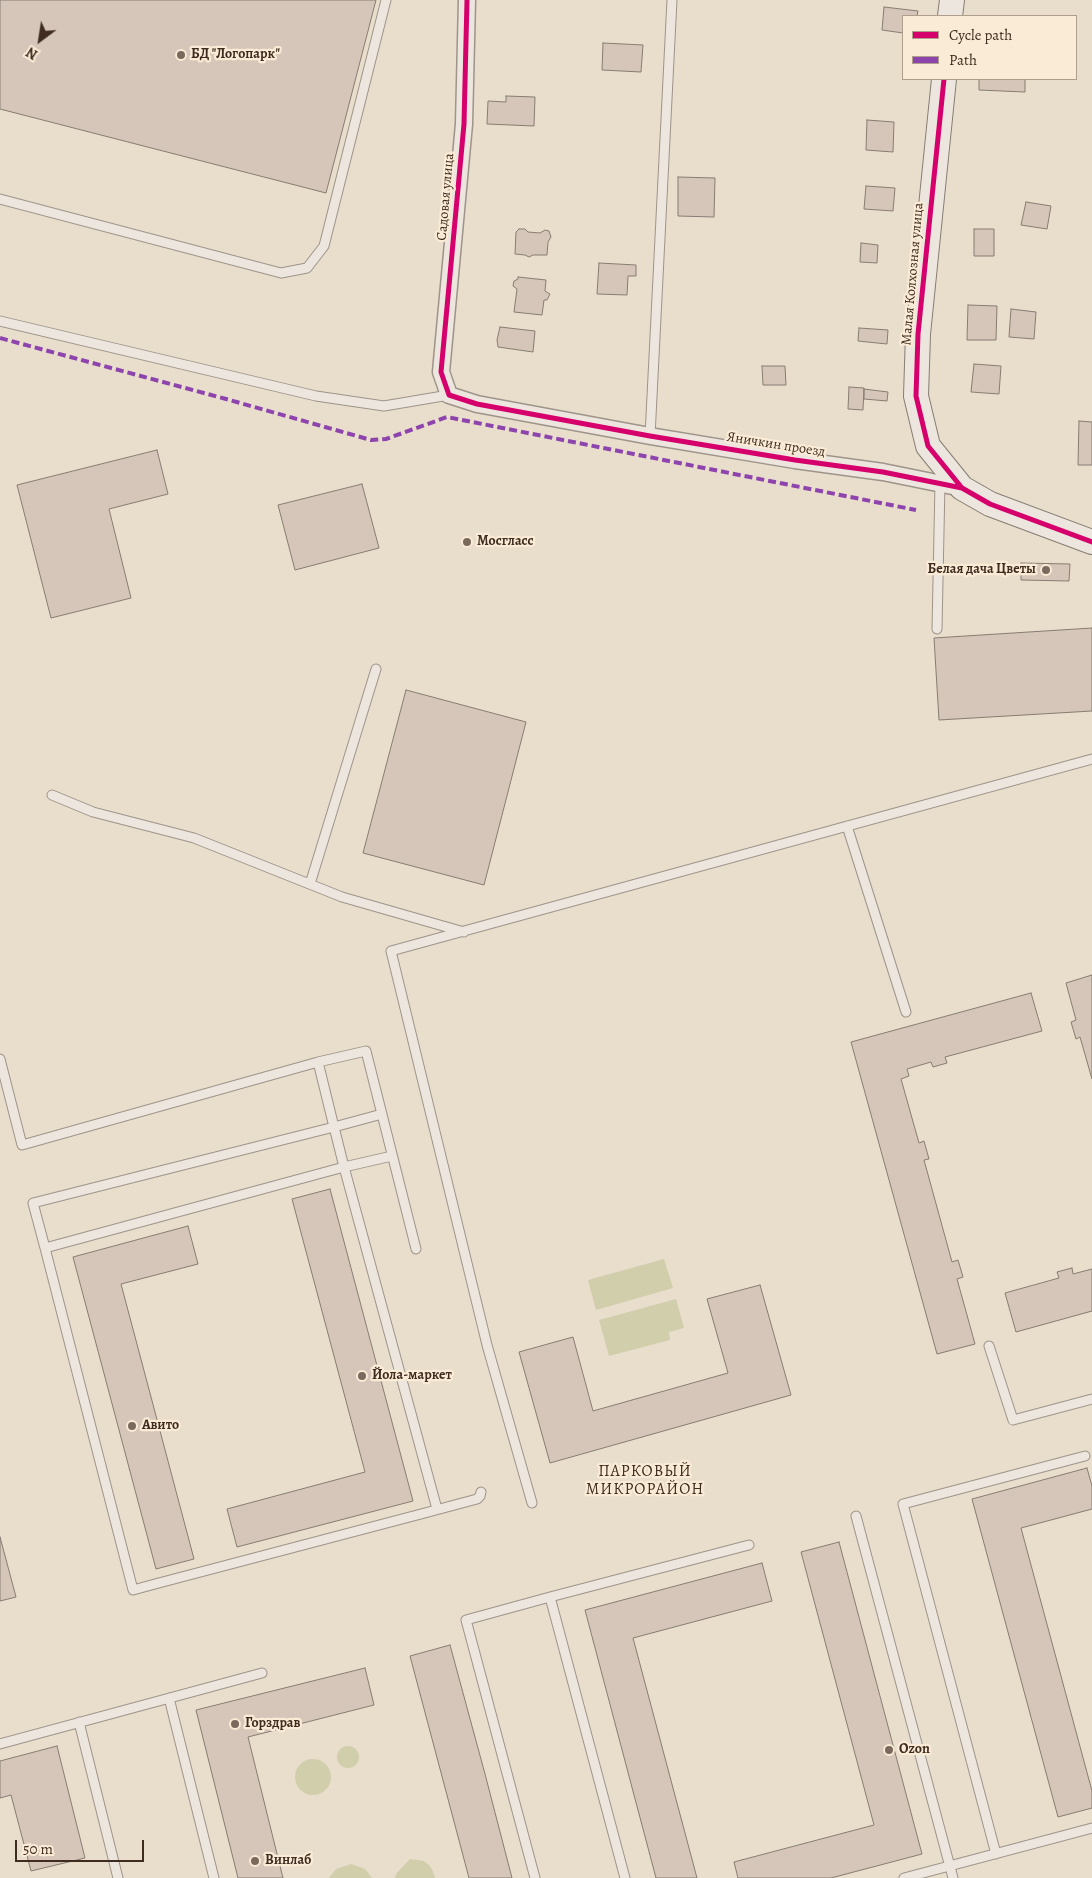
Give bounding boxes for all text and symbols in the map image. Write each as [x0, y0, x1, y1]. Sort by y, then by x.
north arrow [15, 15, 65, 65]
legend [902, 15, 1077, 80]
text: Cycle path [949, 25, 1012, 45]
text: N [23, 43, 41, 64]
place label: БД "Логопарк" [191, 47, 280, 63]
marker: БД "Логопарк" [175, 49, 187, 61]
text: Path [949, 50, 977, 70]
street label: Садовая улица [434, 153, 458, 241]
street label: Малая Колхозная улица [898, 202, 928, 346]
street label: Яничкин проезд [726, 429, 826, 461]
place label: Мосгласс [477, 534, 533, 550]
marker: Мосгласс [461, 536, 473, 548]
place label: Белая дача Цветы [927, 562, 1036, 578]
marker: Белая дача Цветы [1040, 564, 1052, 576]
place label: Йола-маркет [372, 1368, 452, 1384]
marker: Йола-маркет [356, 1370, 368, 1382]
place label: Авито [142, 1418, 179, 1434]
marker: Авито [126, 1420, 138, 1432]
district label: ПАРКОВЫЙ МИКРОРАЙОН [584, 1462, 706, 1500]
place label: Горздрав [245, 1716, 300, 1732]
marker: Горздрав [229, 1718, 241, 1730]
place label: Ozon [899, 1742, 930, 1758]
marker: Ozon [883, 1744, 895, 1756]
scale bar [18, 1830, 146, 1862]
text: 50 m [23, 1839, 53, 1859]
place label: Винлаб [265, 1853, 311, 1869]
marker: Винлаб [249, 1855, 261, 1867]

